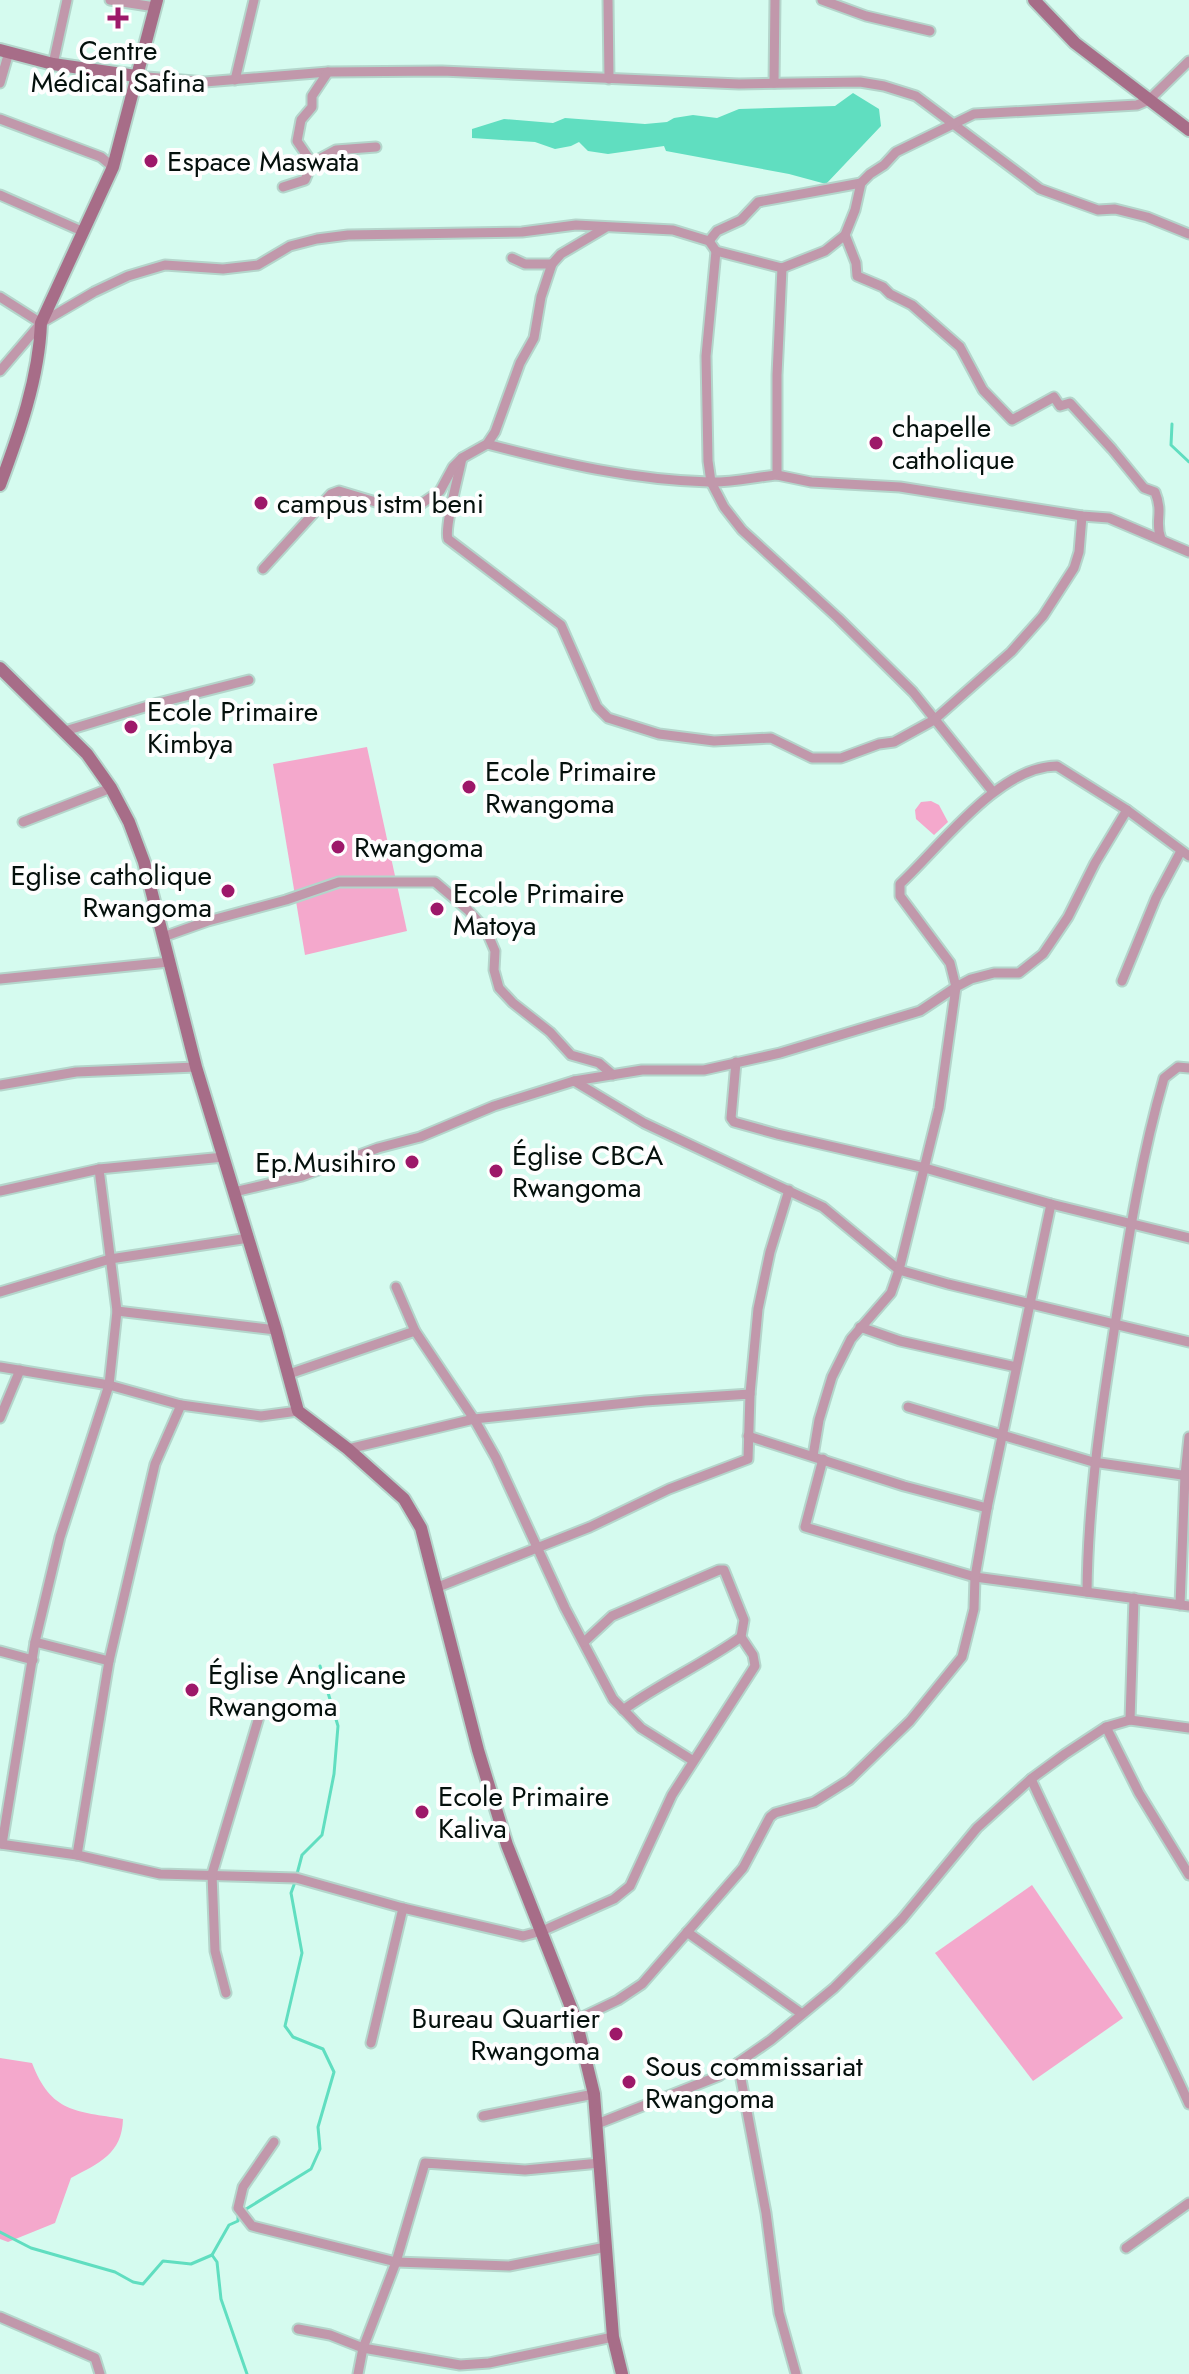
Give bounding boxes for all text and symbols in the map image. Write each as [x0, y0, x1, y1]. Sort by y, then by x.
marker: Centre Médical Safina [107, 7, 129, 29]
place label: Centre Médical Safina [31, 30, 205, 103]
place label: Espace Maswata [167, 141, 359, 182]
marker: Espace Maswata [142, 152, 160, 170]
place label: chapelle catholique [892, 407, 1014, 480]
marker: chapelle catholique [867, 434, 885, 452]
place label: campus istm beni [277, 483, 484, 524]
marker: campus istm beni [252, 494, 270, 512]
place label: Ecole Primaire Kimbya [147, 691, 318, 764]
marker: Ecole Primaire Kimbya [122, 718, 140, 736]
place label: Ecole Primaire Rwangoma [485, 751, 656, 824]
marker: Ecole Primaire Rwangoma [460, 778, 478, 796]
place label: Rwangoma [354, 827, 483, 868]
marker: Rwangoma [329, 838, 347, 856]
place label: Eglise catholique Rwangoma [10, 855, 212, 928]
place label: Ecole Primaire Matoya [453, 873, 624, 946]
marker: Eglise catholique Rwangoma [219, 882, 237, 900]
marker: Ecole Primaire Matoya [428, 900, 446, 918]
place label: Église CBCA Rwangoma [512, 1135, 664, 1208]
place label: Ep.Musihiro [255, 1142, 396, 1183]
marker: Ep.Musihiro [403, 1153, 421, 1171]
marker: Église CBCA Rwangoma [487, 1162, 505, 1180]
place label: Église Anglicane Rwangoma [208, 1654, 406, 1727]
marker: Église Anglicane Rwangoma [183, 1681, 201, 1699]
place label: Ecole Primaire Kaliva [438, 1776, 609, 1849]
marker: Ecole Primaire Kaliva [413, 1803, 431, 1821]
place label: Bureau Quartier Rwangoma [412, 1998, 600, 2071]
marker: Bureau Quartier Rwangoma [607, 2025, 625, 2043]
place label: Sous commissariat Rwangoma [645, 2046, 863, 2119]
marker: Sous commissariat Rwangoma [620, 2073, 638, 2091]

